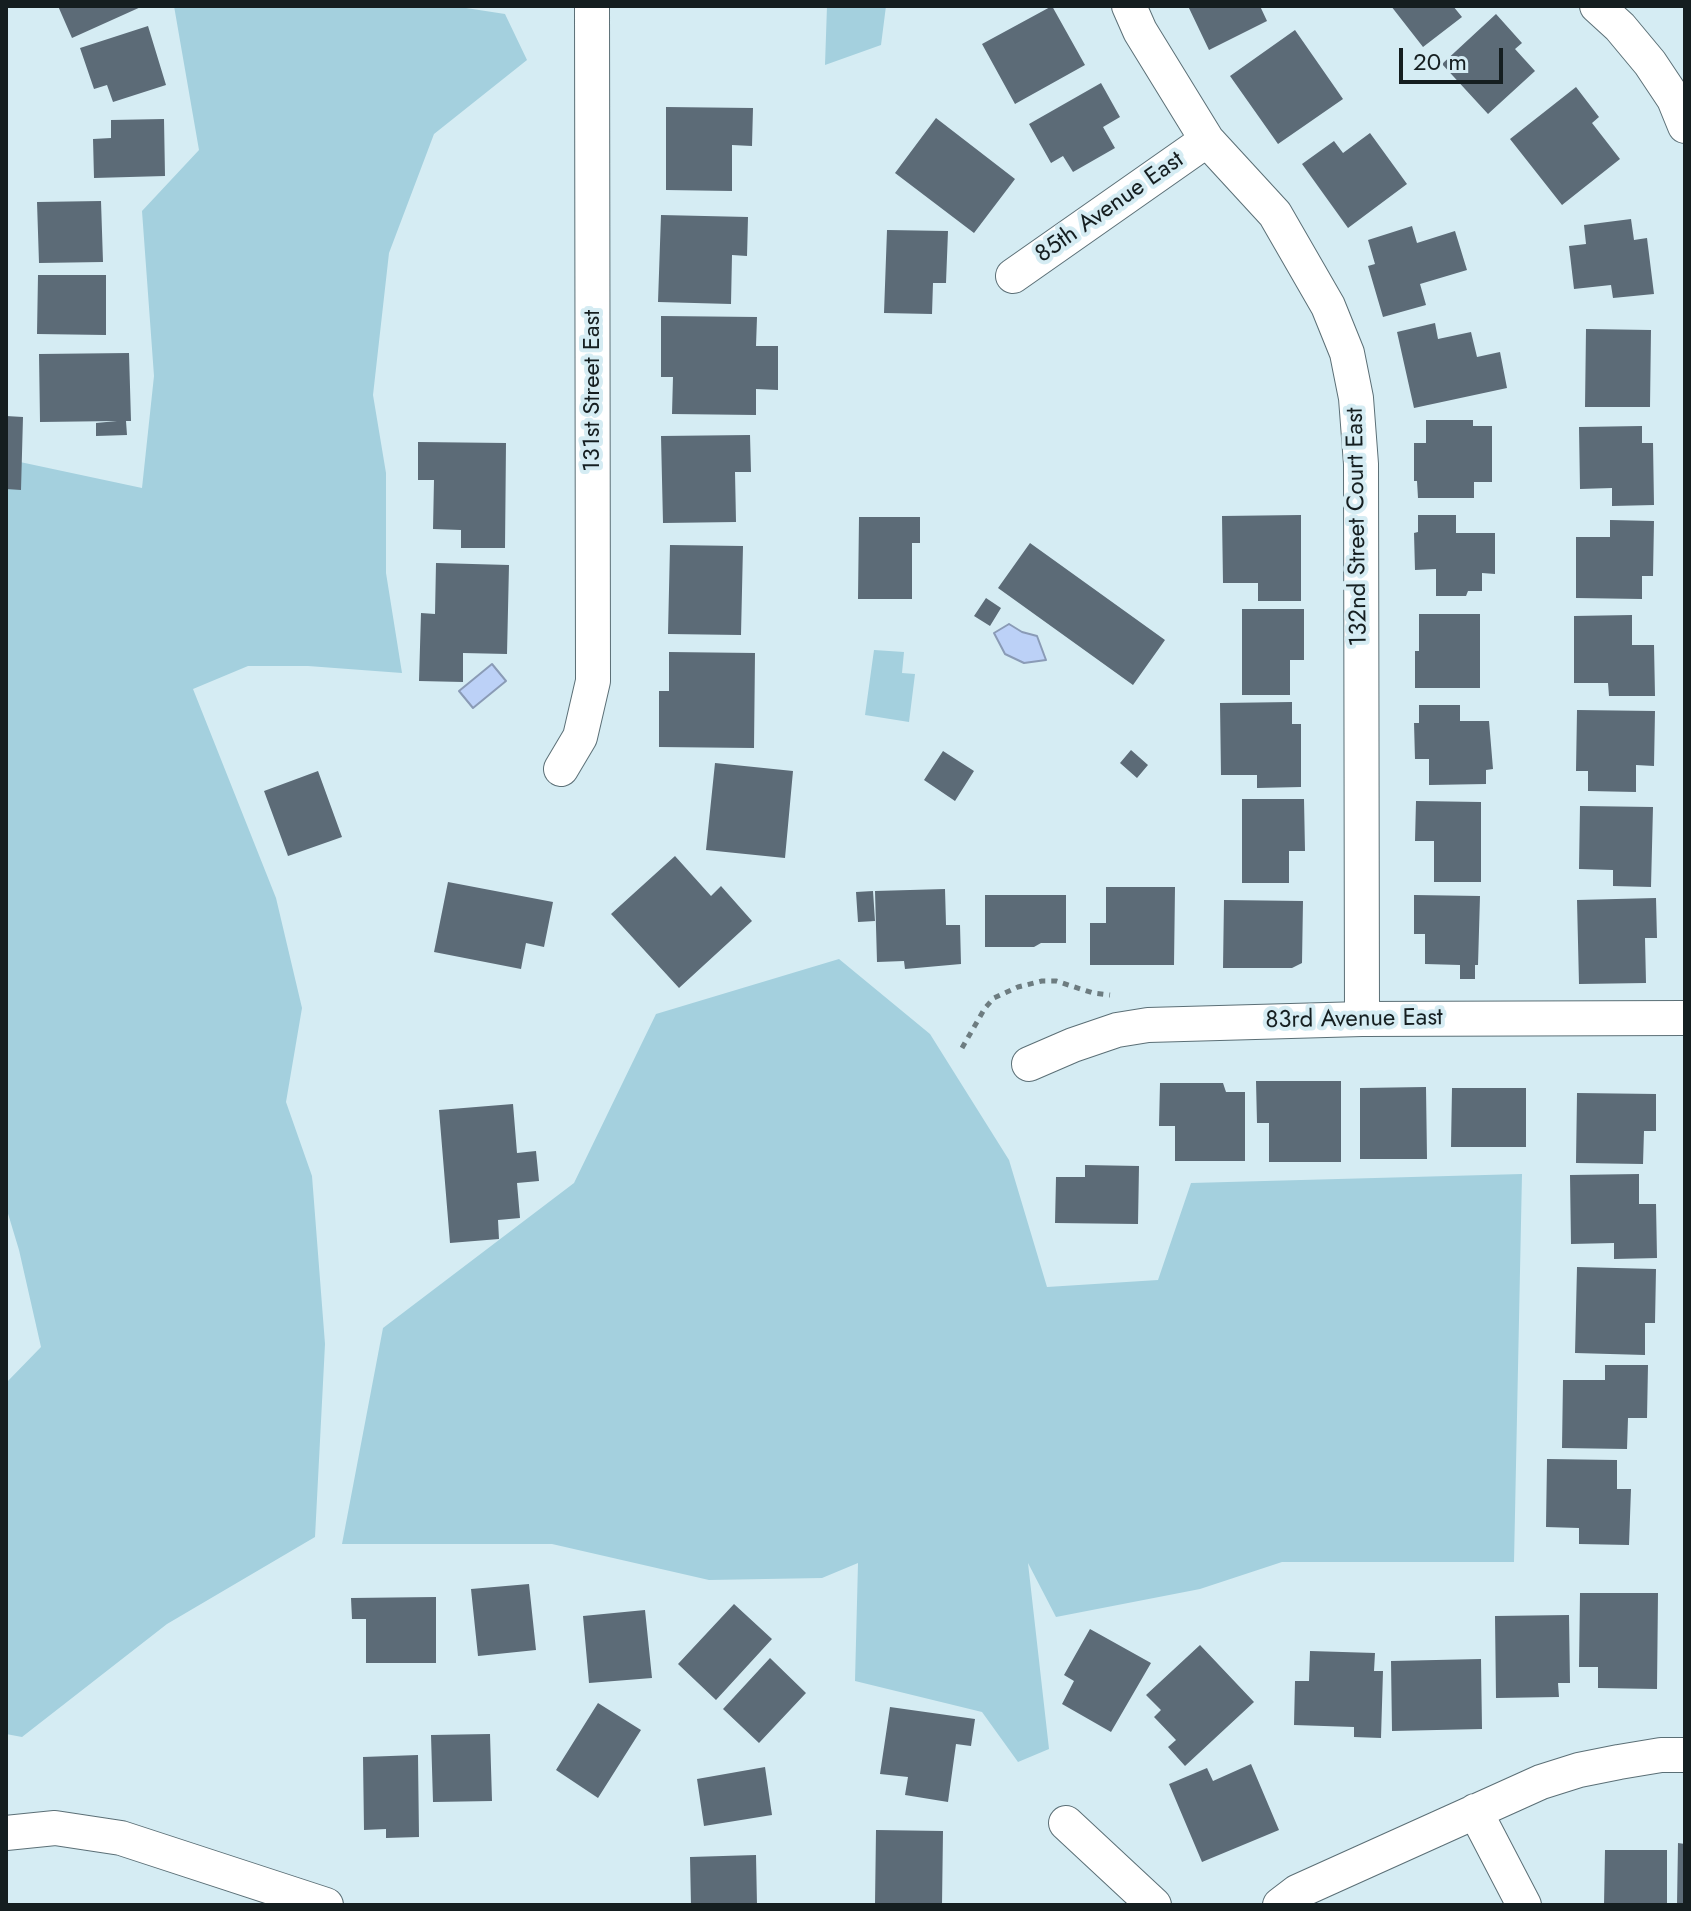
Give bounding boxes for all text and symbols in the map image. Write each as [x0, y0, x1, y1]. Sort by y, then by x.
scale bar [1403, 32, 1507, 82]
text: 20 m [1413, 44, 1467, 79]
street label: 85th Avenue East [1030, 146, 1190, 270]
street label: 131st Street East [579, 310, 607, 472]
street label: 132nd Street Court East [1342, 407, 1374, 647]
street label: 83rd Avenue East [1265, 1004, 1443, 1036]

